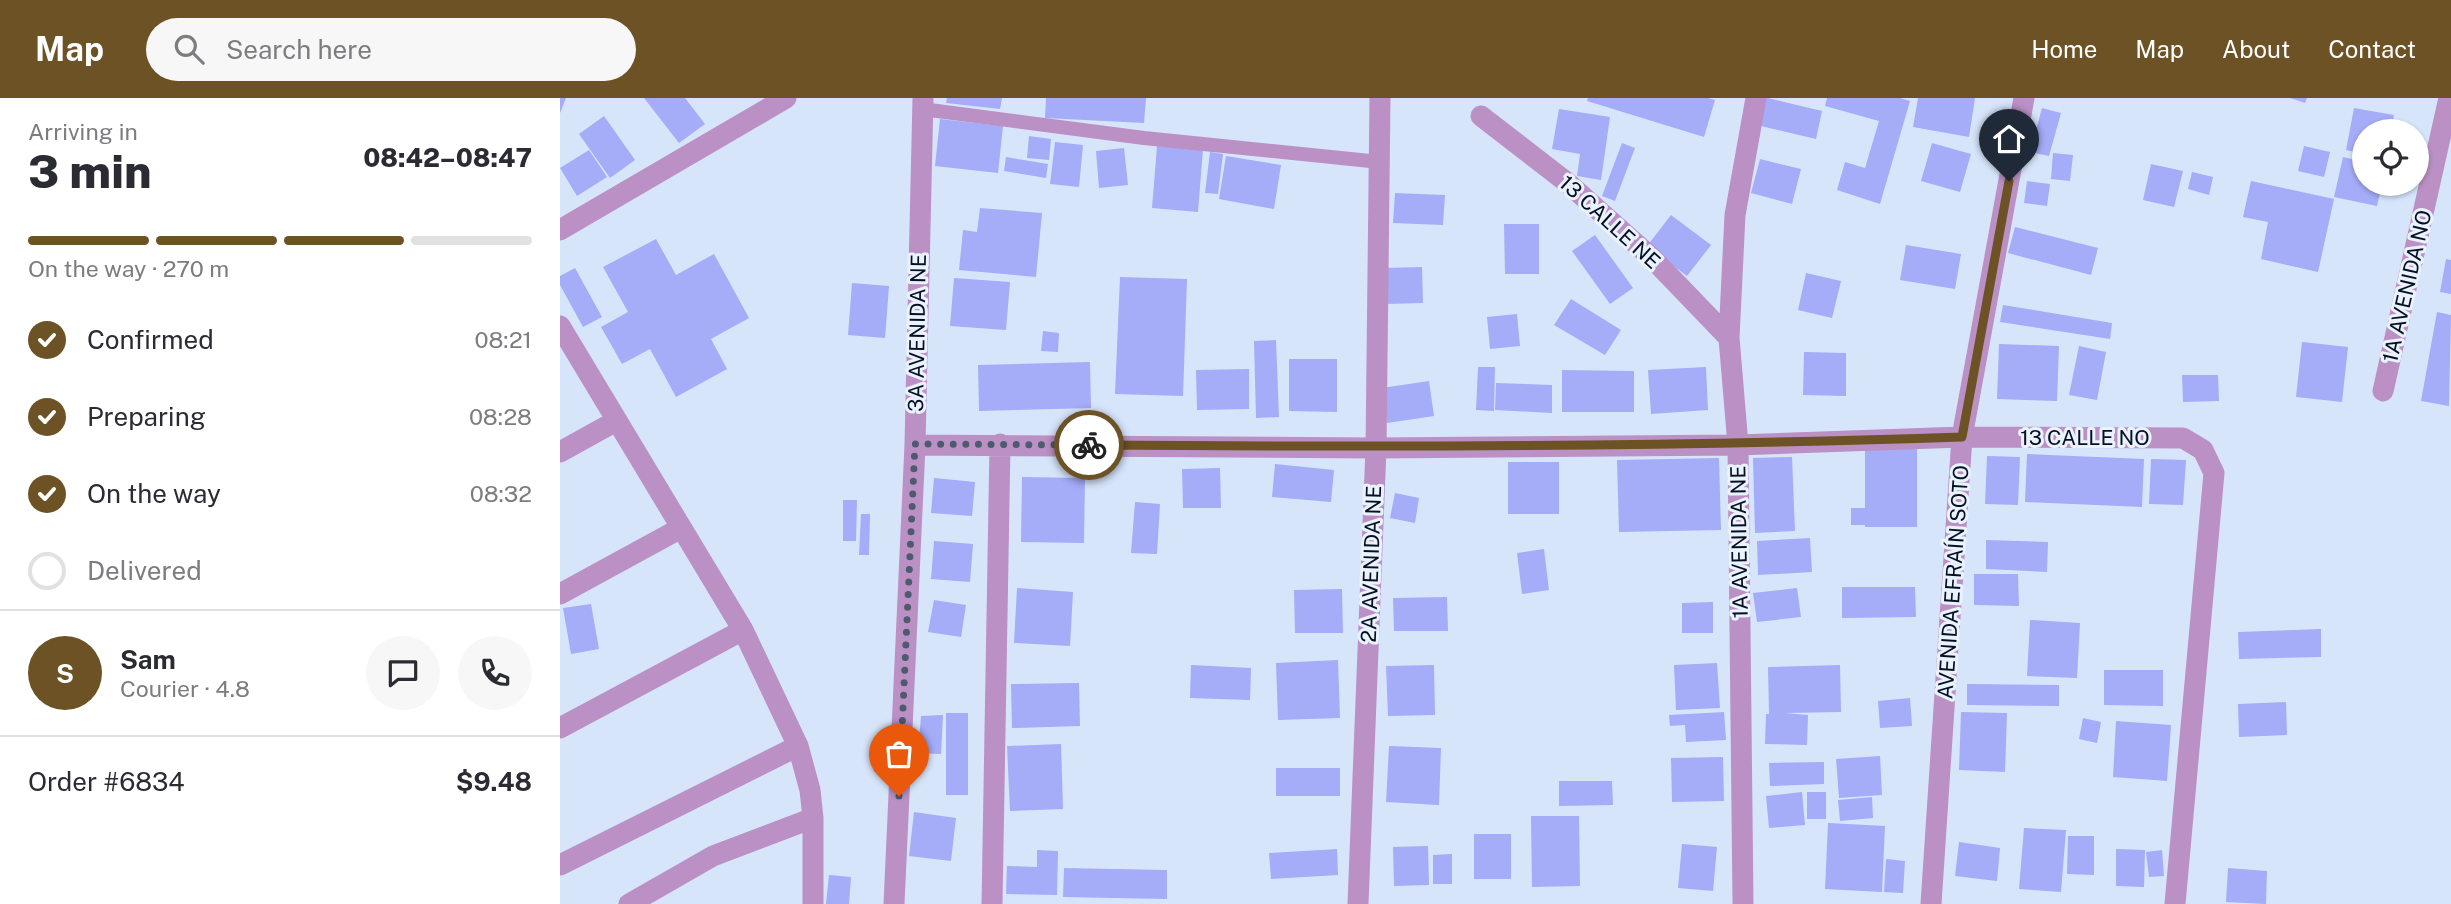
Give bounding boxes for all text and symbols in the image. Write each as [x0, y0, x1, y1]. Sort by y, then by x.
search box [146, 18, 636, 81]
text: Map [35, 30, 104, 68]
icon: search [170, 30, 208, 68]
text: Search here [226, 34, 372, 65]
text: Home [2031, 35, 2097, 63]
text: Map [2135, 35, 2184, 63]
text: About [2222, 35, 2290, 63]
text: Contact [2328, 35, 2416, 63]
pin [1979, 109, 2039, 181]
text: Arriving in [28, 118, 138, 145]
map controls [2352, 119, 2429, 196]
button: locate [2352, 119, 2429, 196]
icon: home [1990, 120, 2028, 158]
text: 08:42–08:47 [363, 142, 532, 173]
text: 3 min [28, 144, 152, 198]
street label: 13 CALLE NE [1554, 170, 1666, 274]
street label: 1A AVENIDA NO [2377, 207, 2437, 365]
street label: 3A AVENIDA NE [903, 254, 931, 412]
text: On the way · 270 m [28, 255, 229, 282]
icon: check [28, 321, 66, 359]
text: Confirmed [87, 324, 214, 355]
text: 08:21 [474, 326, 532, 353]
icon: check [28, 398, 66, 436]
text: Preparing [87, 401, 206, 432]
text: 08:28 [469, 403, 532, 430]
courier [1054, 410, 1124, 480]
street label: 13 CALLE NO [2020, 425, 2150, 450]
icon: bike [1070, 426, 1108, 464]
street label: AVENIDA EFRAÍN SOTO [1932, 464, 1974, 700]
street label: 1A AVENIDA NE [1725, 465, 1753, 619]
icon: check [28, 475, 66, 513]
text: On the way [87, 478, 221, 509]
text: 08:32 [470, 480, 532, 507]
street label: 2A AVENIDA NE [1356, 485, 1386, 643]
text: Delivered [87, 555, 202, 586]
button: chat [366, 636, 440, 710]
button: phone [458, 636, 532, 710]
text: Sam [120, 644, 176, 675]
text: S [56, 658, 74, 689]
text: Courier · 4.8 [120, 675, 250, 702]
pin [869, 724, 929, 796]
icon: bag [880, 735, 918, 773]
text: Order #6834 [28, 766, 185, 797]
text: $9.48 [456, 766, 532, 797]

